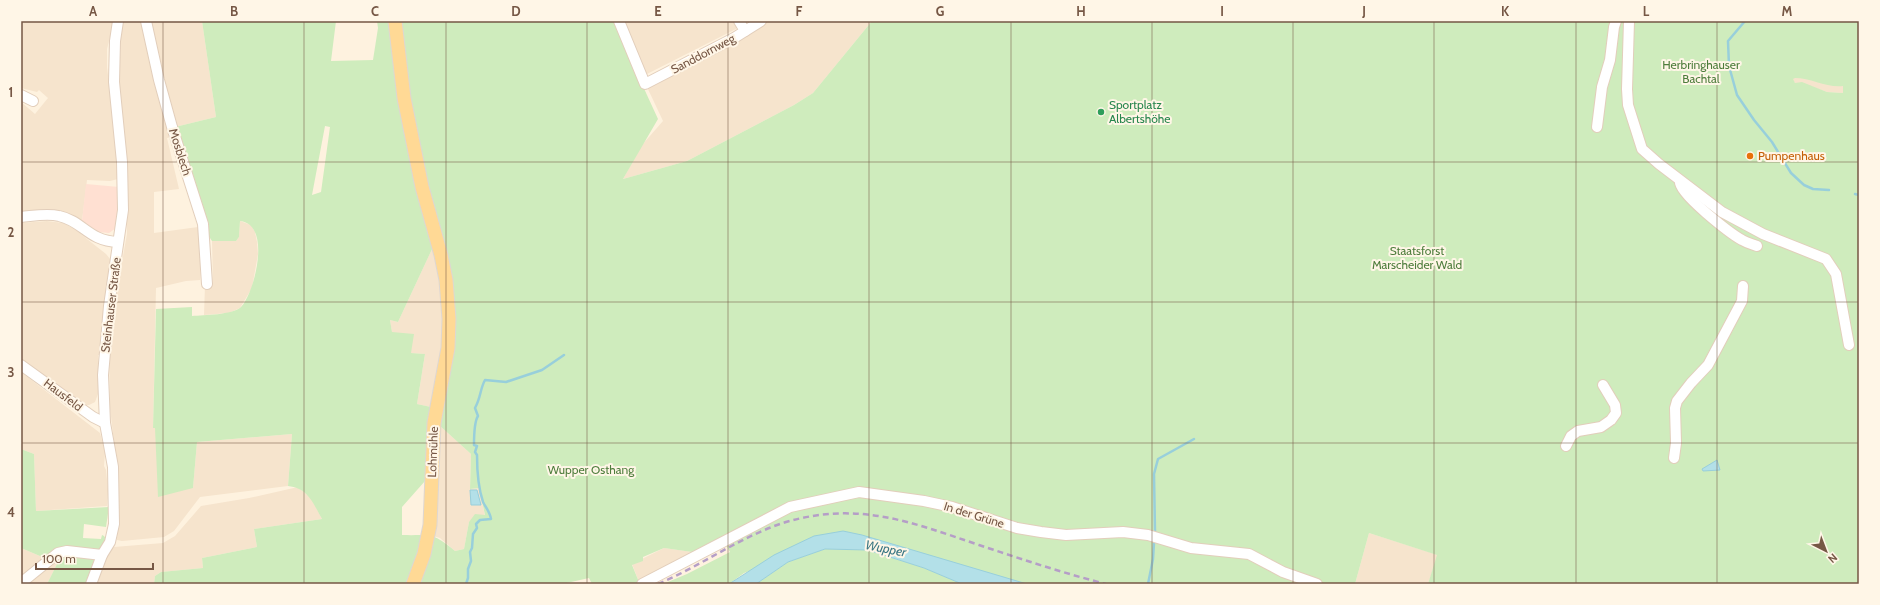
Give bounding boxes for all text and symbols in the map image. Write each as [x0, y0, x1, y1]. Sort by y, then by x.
text: A [89, 3, 98, 19]
text: B [230, 3, 238, 19]
text: C [371, 3, 379, 19]
text: D [511, 3, 521, 19]
text: E [654, 3, 662, 19]
text: F [796, 3, 803, 19]
text: G [936, 3, 945, 19]
text: H [1076, 3, 1086, 19]
text: I [1220, 3, 1224, 19]
text: J [1361, 3, 1366, 19]
text: K [1501, 3, 1510, 19]
text: L [1643, 3, 1650, 19]
text: M [1782, 3, 1793, 19]
street label: Sanddornweg [668, 30, 738, 77]
park label: Herbringhauser Bachtal [1662, 57, 1740, 86]
text: 1 [9, 84, 13, 100]
place label: Sportplatz Albertshöhe [1109, 97, 1171, 126]
marker: Sportplatz Albertshöhe [1096, 107, 1106, 117]
street label: Mosblech [166, 126, 195, 177]
place label: Pumpenhaus [1758, 148, 1825, 163]
marker: Pumpenhaus [1745, 151, 1755, 161]
text: 2 [8, 224, 15, 240]
park label: Staatsforst Marscheider Wald [1372, 243, 1462, 272]
street label: Steinhauser Straße [97, 257, 124, 353]
text: 3 [7, 364, 15, 380]
street label: Hausfeld [41, 375, 86, 414]
street label: Lohmühle [424, 426, 441, 478]
park label: Wupper Osthang [548, 462, 635, 477]
street label: In der Grüne [942, 498, 1006, 531]
text: 4 [7, 504, 15, 520]
north arrow [1806, 531, 1846, 571]
water label: Wupper [864, 536, 909, 560]
scale bar [36, 545, 153, 571]
text: 100 m [42, 551, 76, 566]
text: N [1825, 551, 1840, 566]

